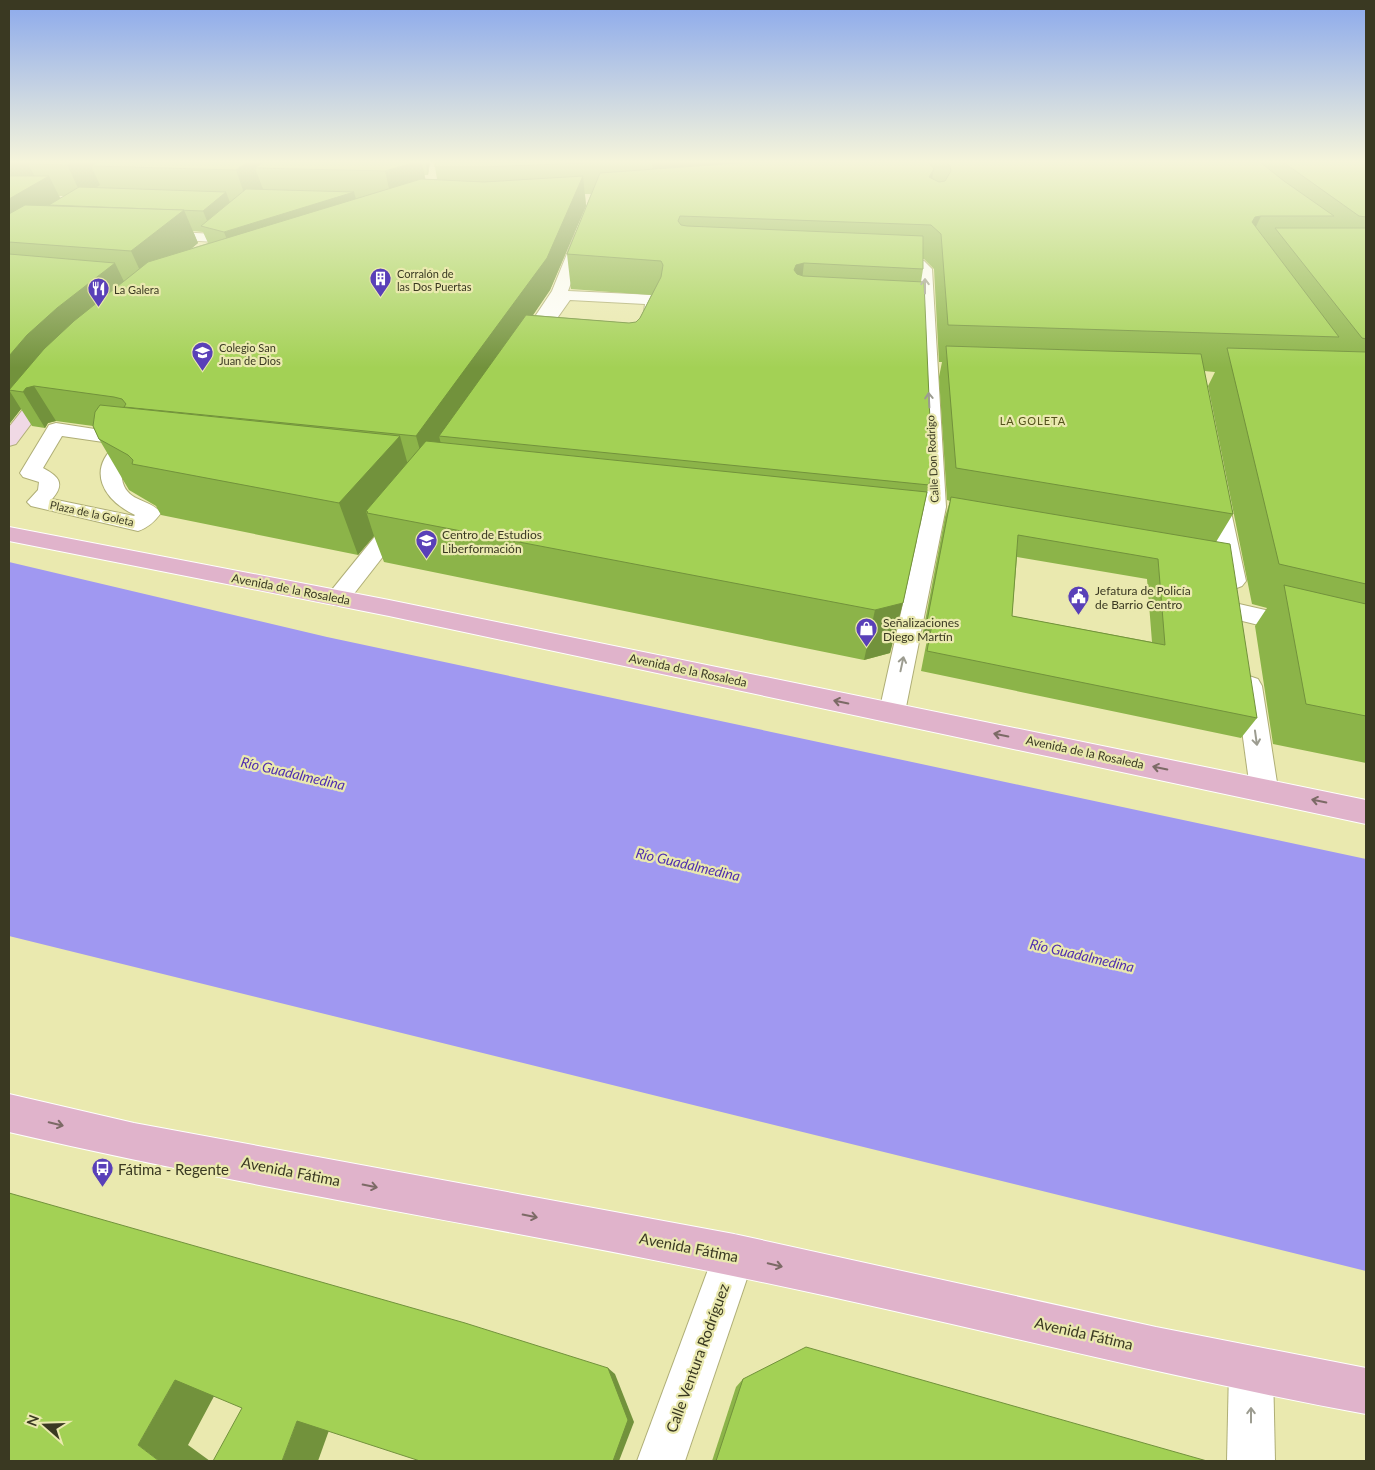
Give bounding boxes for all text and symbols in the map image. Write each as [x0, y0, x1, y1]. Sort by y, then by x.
building icon: Corralón de las Dos Puertas [369, 267, 393, 298]
place label: Corralón de las Dos Puertas [397, 267, 472, 293]
restaurant icon: La Galera [86, 277, 110, 308]
one-way arrow [920, 278, 930, 294]
place label: La Galera [114, 283, 159, 296]
school or university icon: Colegio San Juan de Dios [191, 341, 215, 372]
place label: Colegio San Juan de Dios [219, 341, 281, 367]
one-way arrow [925, 393, 934, 409]
district label: LA GOLETA [1000, 414, 1066, 427]
street label: Calle Don Rodrigo [923, 415, 941, 503]
street label: Plaza de la Goleta [49, 498, 135, 528]
place label: Centro de Estudios Liberformación [442, 527, 542, 556]
school or university icon: Centro de Estudios Liberformación [414, 529, 438, 560]
street label: Avenida de la Rosaleda [231, 570, 351, 608]
place label: Jefatura de Policía de Barrio Centro [1095, 583, 1191, 612]
public building icon: Jefatura de Policía de Barrio Centro [1067, 585, 1091, 616]
place label: Señalizaciones Diego Martín [883, 615, 959, 644]
shop icon: Señalizaciones Diego Martín [855, 617, 879, 648]
street label: Avenida de la Rosaleda [628, 650, 748, 690]
one-way arrow [898, 657, 907, 673]
one-way arrow [834, 696, 850, 706]
one-way arrow [993, 729, 1009, 739]
one-way arrow [1251, 729, 1261, 745]
street label: Avenida de la Rosaleda [1025, 732, 1145, 772]
water label: Río Guadalmedina [239, 753, 347, 793]
one-way arrow [1152, 762, 1168, 772]
one-way arrow [1311, 796, 1327, 806]
water label: Río Guadalmedina [634, 844, 742, 884]
water label: Río Guadalmedina [1028, 935, 1136, 975]
one-way arrow [48, 1120, 64, 1129]
street label: Avenida Fátima [240, 1153, 342, 1189]
bus stop icon: Fátima - Regente [90, 1157, 114, 1188]
place label: Fátima - Regente [118, 1160, 229, 1178]
one-way arrow [362, 1182, 378, 1191]
one-way arrow [521, 1212, 537, 1222]
street label: Avenida Fátima [638, 1229, 740, 1265]
one-way arrow [767, 1260, 783, 1270]
street label: Calle Ventura Rodríguez [662, 1281, 732, 1435]
street label: Avenida Fátima [1033, 1313, 1135, 1353]
north arrow [20, 1400, 70, 1450]
one-way arrow [1246, 1407, 1256, 1424]
text: N [22, 1412, 42, 1428]

